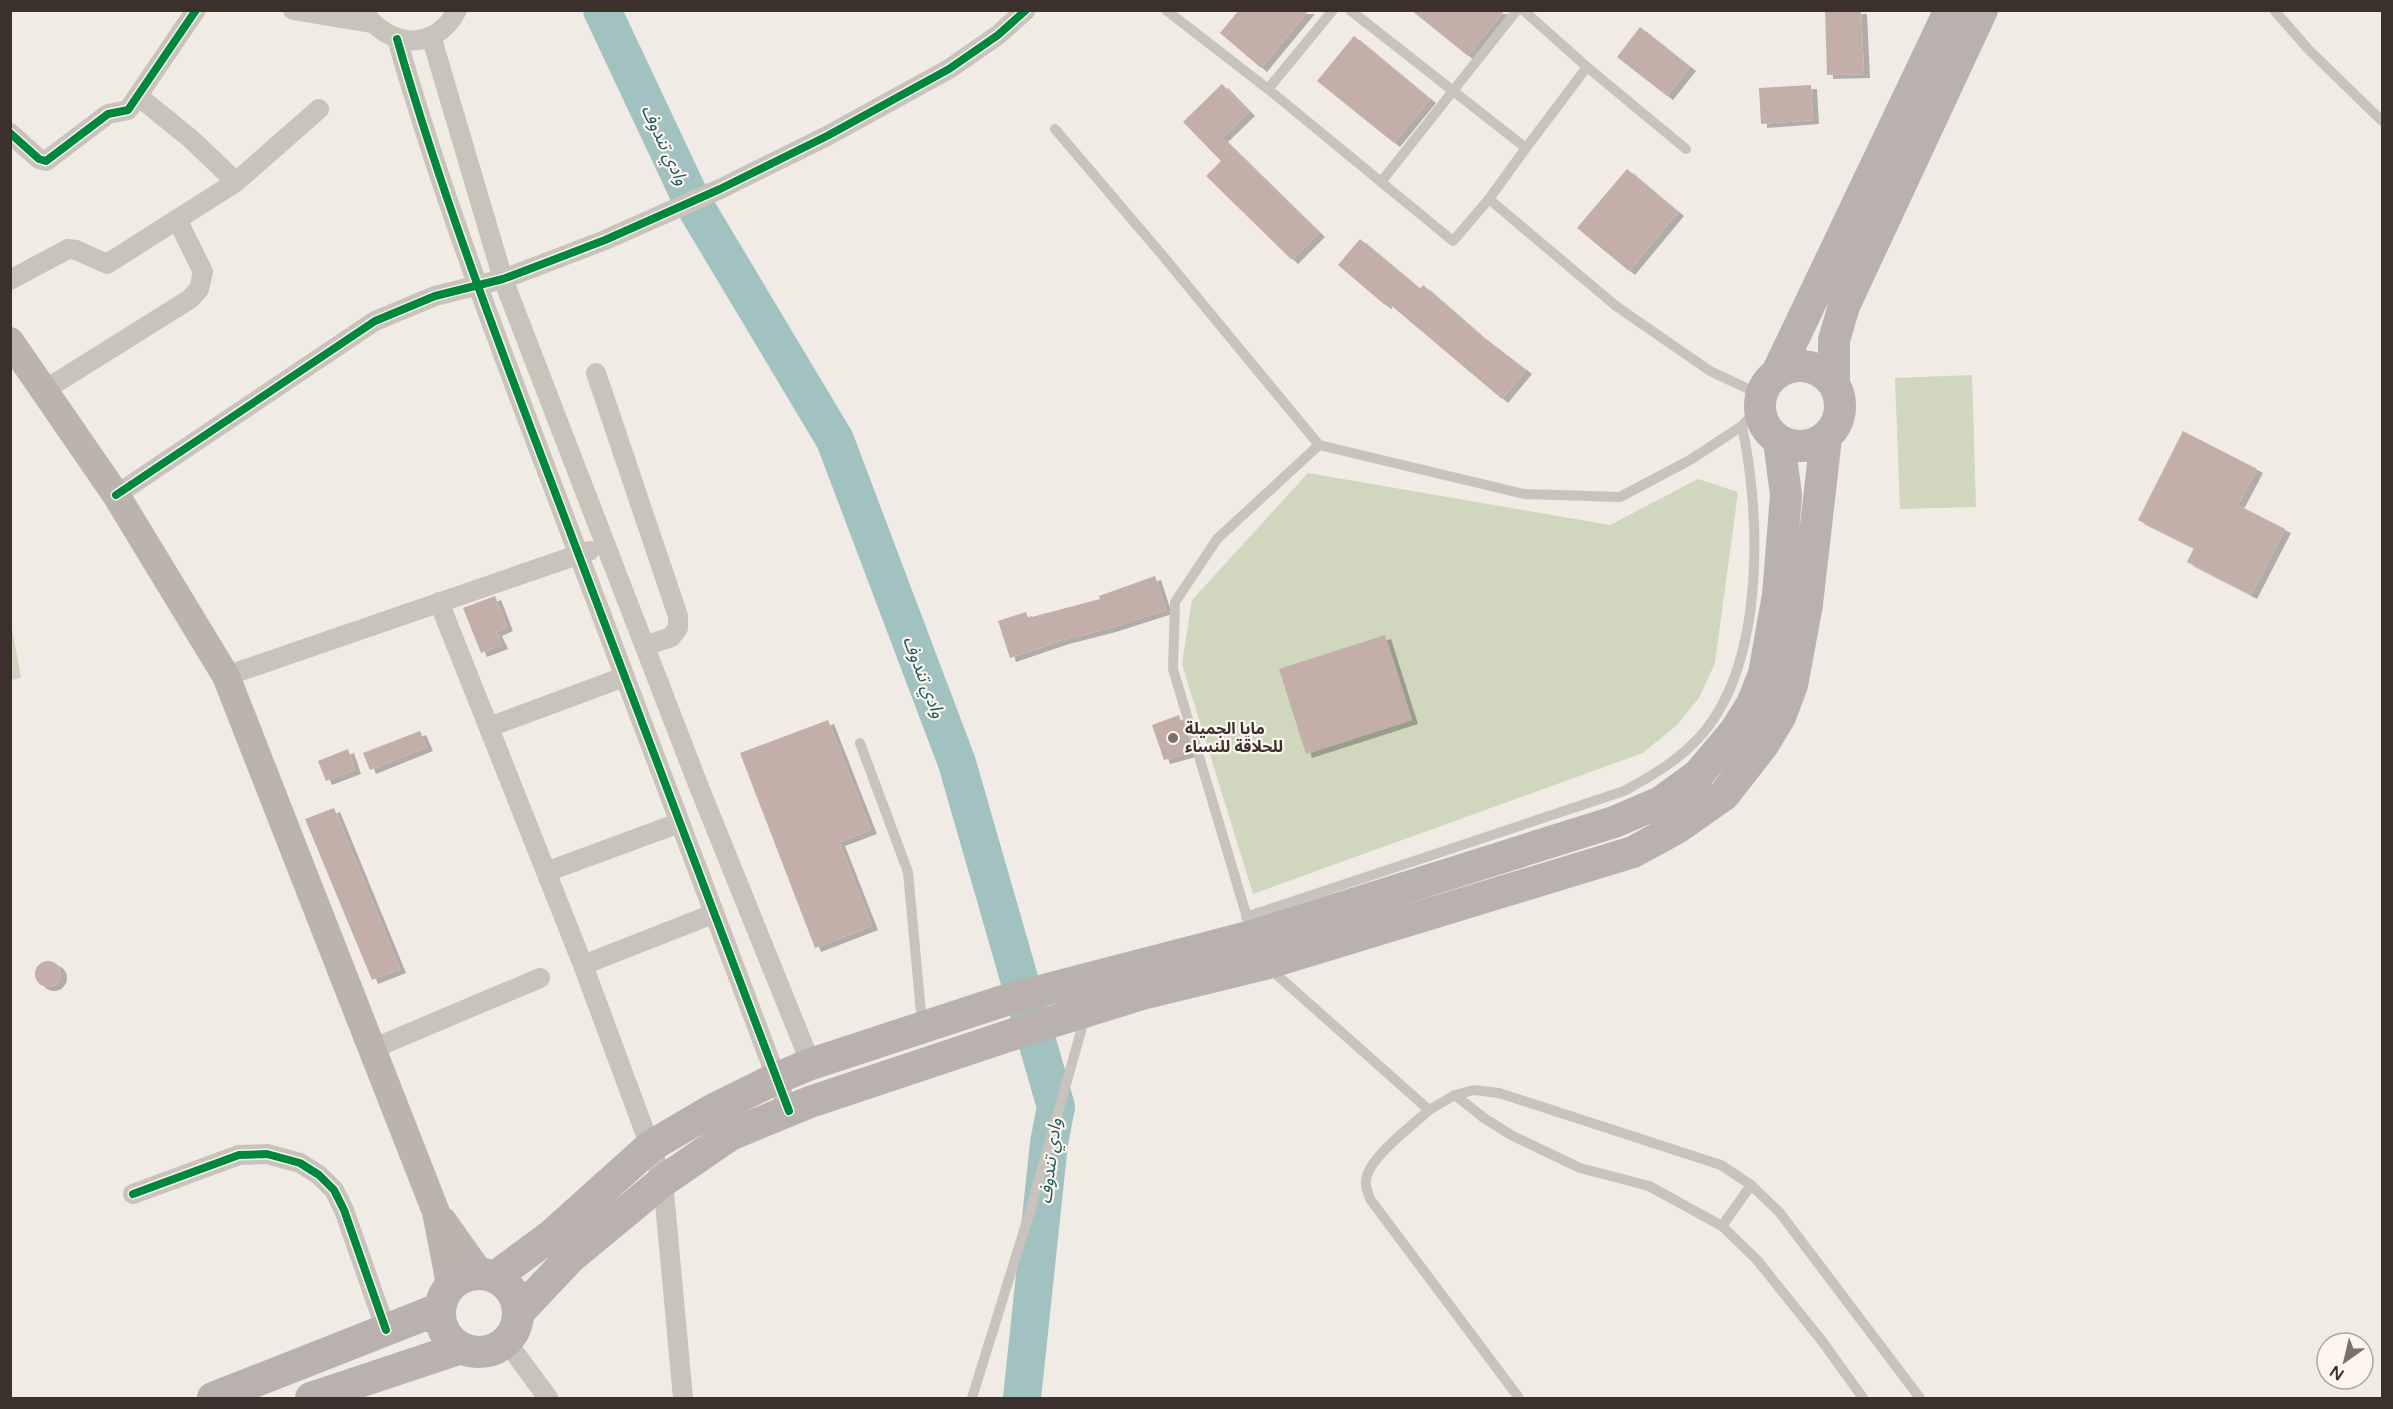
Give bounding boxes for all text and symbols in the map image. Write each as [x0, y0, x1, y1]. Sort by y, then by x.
water label: وادي تندوف [634, 101, 693, 190]
water label: وادي تندوف [895, 633, 950, 722]
place label: مايا الجميلة للحلاقة للنساء [1185, 719, 1283, 757]
marker: مايا الجميلة للحلاقة للنساء [1166, 731, 1180, 745]
water label: وادي تندوف [1034, 1117, 1069, 1205]
north arrow [2315, 1331, 2375, 1391]
text: N [2326, 1361, 2348, 1384]

